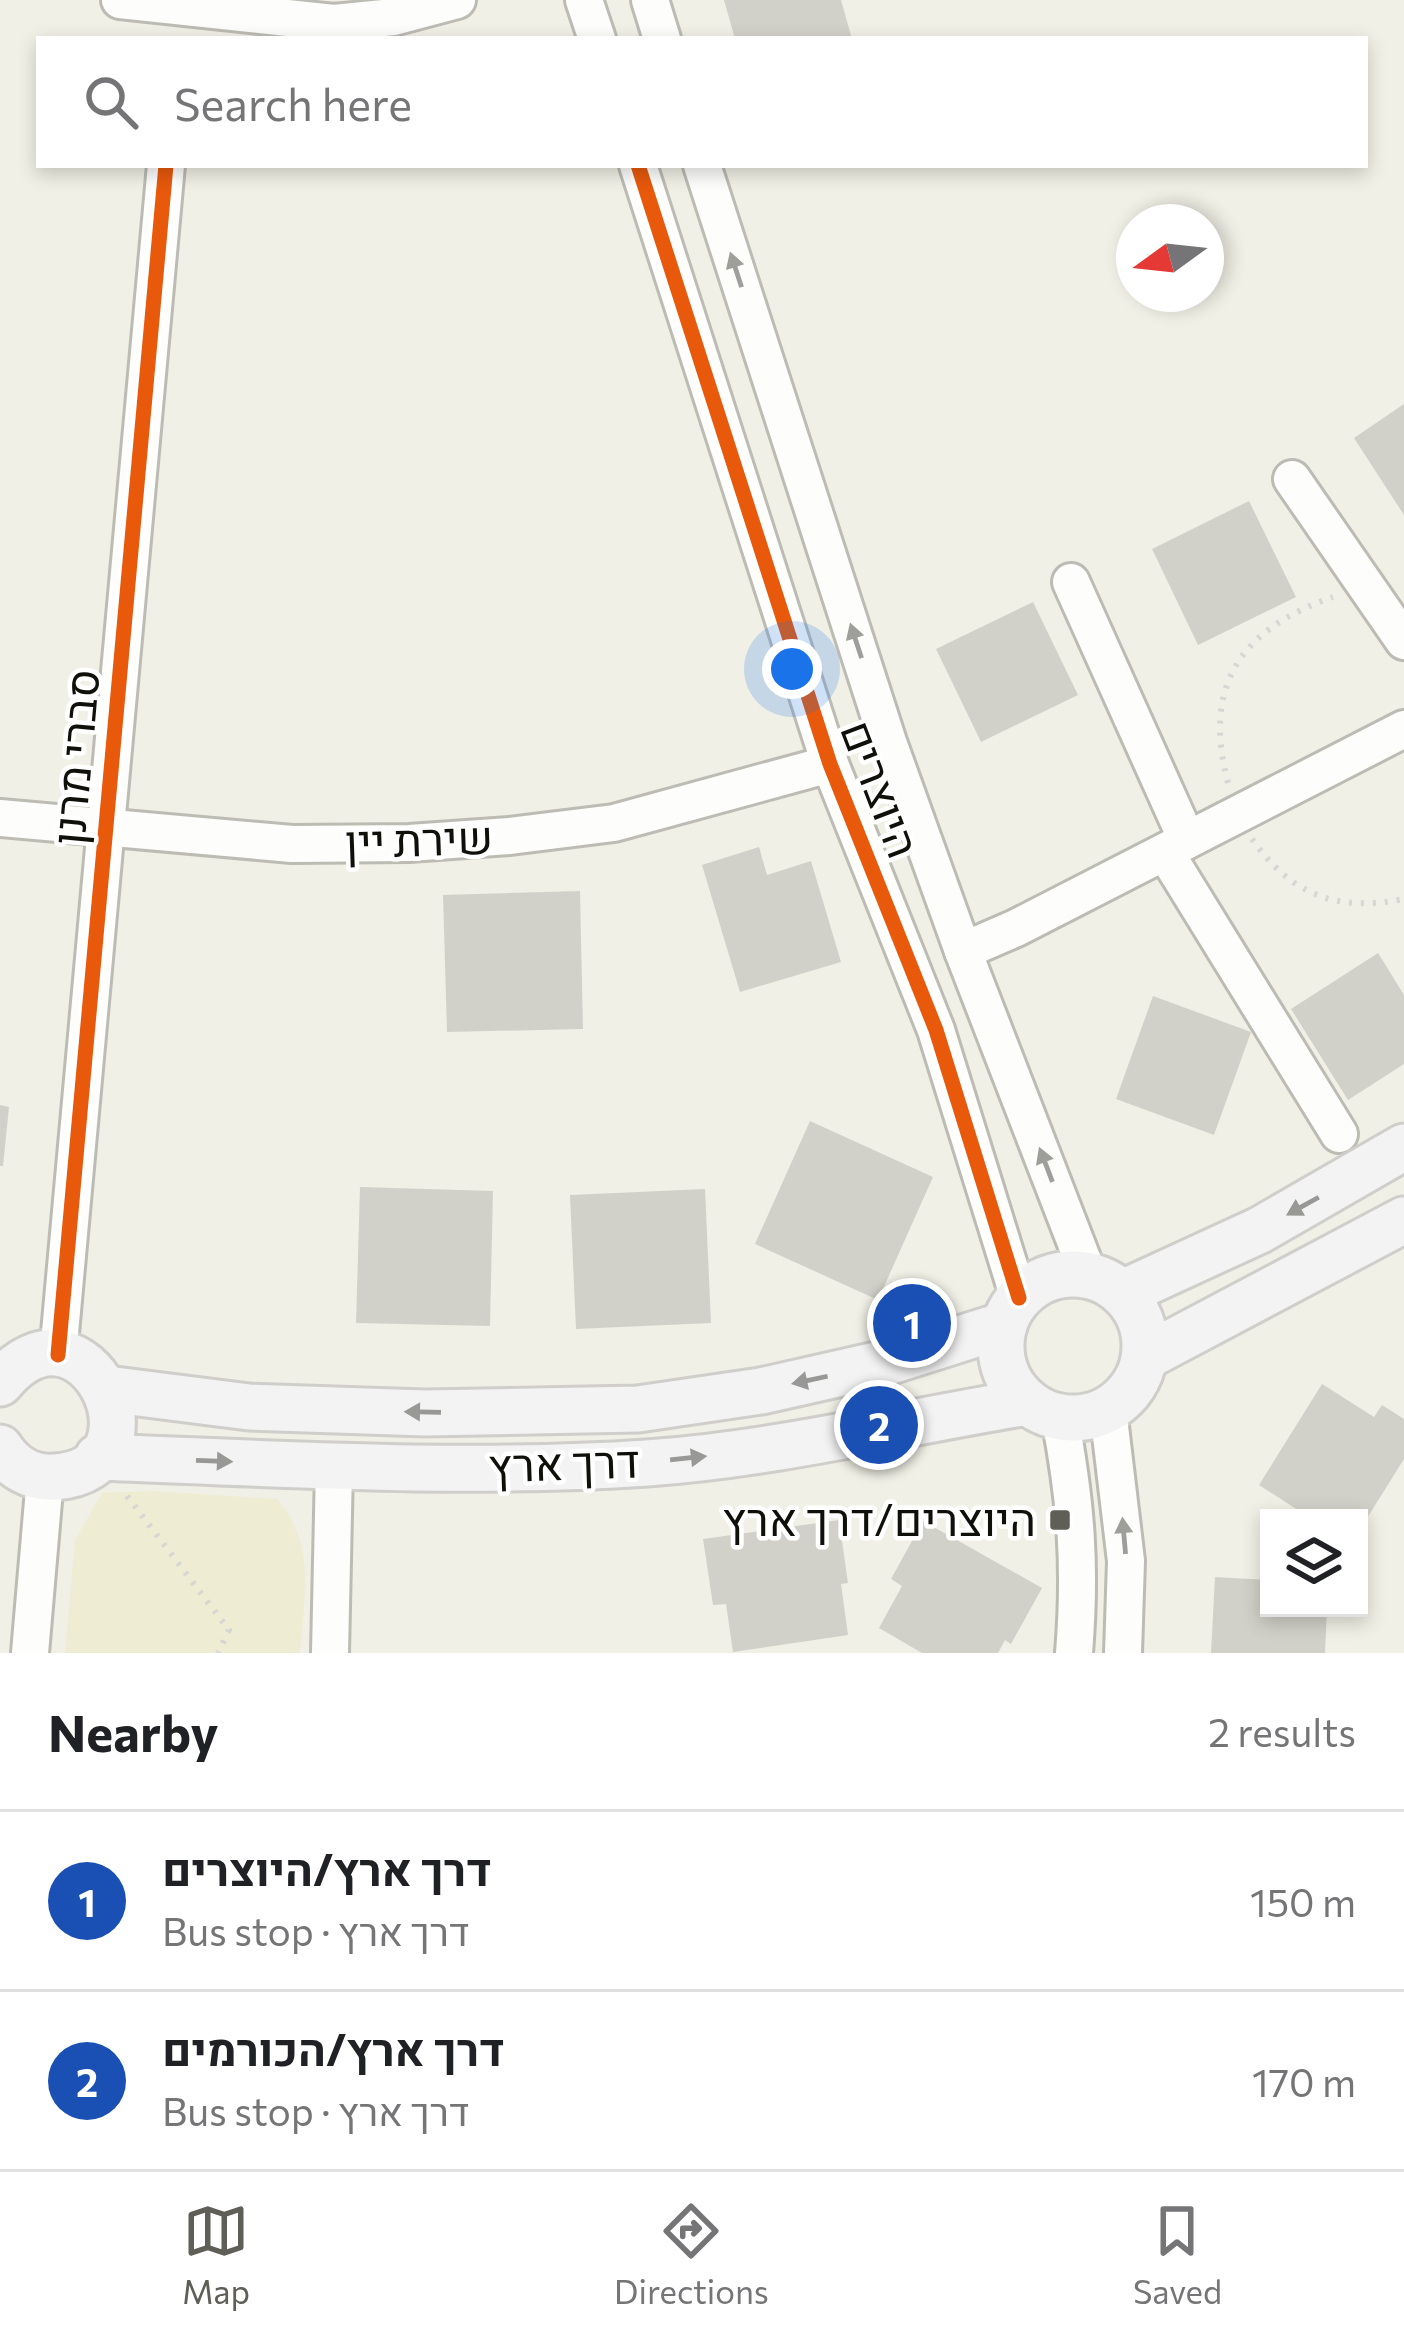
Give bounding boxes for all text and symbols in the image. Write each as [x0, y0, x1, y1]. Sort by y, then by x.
search box [36, 36, 1368, 168]
icon: search [78, 69, 144, 135]
text: Search here [174, 75, 412, 130]
north arrow [1116, 204, 1224, 312]
one-way arrow [725, 251, 744, 288]
one-way arrow [845, 622, 864, 659]
your location [762, 639, 822, 699]
street label: סברי מרנן [38, 666, 109, 847]
street label: היוצרים [831, 712, 933, 864]
street label: שירת יין [344, 807, 494, 868]
one-way arrow [1035, 1147, 1054, 1183]
one-way arrow [1286, 1195, 1320, 1216]
pin: 1 [873, 1278, 951, 1368]
one-way arrow [791, 1371, 829, 1390]
pin: 2 [840, 1380, 918, 1470]
one-way arrow [403, 1402, 441, 1422]
street label: דרך ארץ [487, 1431, 641, 1492]
one-way arrow [670, 1448, 707, 1467]
one-way arrow [196, 1452, 234, 1471]
place label: היוצרים/דרך ארץ [722, 1490, 1036, 1545]
marker: היוצרים/דרך ארץ [1047, 1507, 1073, 1533]
map controls [1260, 1509, 1368, 1617]
button: layers [1260, 1509, 1368, 1617]
one-way arrow [1114, 1517, 1133, 1554]
text: Nearby [48, 1700, 218, 1763]
text: 2 results [1208, 1707, 1356, 1755]
text: דרך ארץ/היוצרים [162, 1840, 491, 1895]
text: 1 [78, 1877, 96, 1925]
text: 150 m [1250, 1877, 1356, 1925]
text: Bus stop · דרך ארץ [162, 1906, 469, 1954]
text: דרך ארץ/הכורמים [162, 2020, 504, 2075]
text: 2 [76, 2057, 98, 2105]
text: 170 m [1252, 2057, 1356, 2105]
text: Bus stop · דרך ארץ [162, 2086, 469, 2134]
tab: Map [182, 2198, 250, 2311]
tab: Directions [614, 2198, 769, 2311]
tab: Saved [1133, 2198, 1222, 2311]

